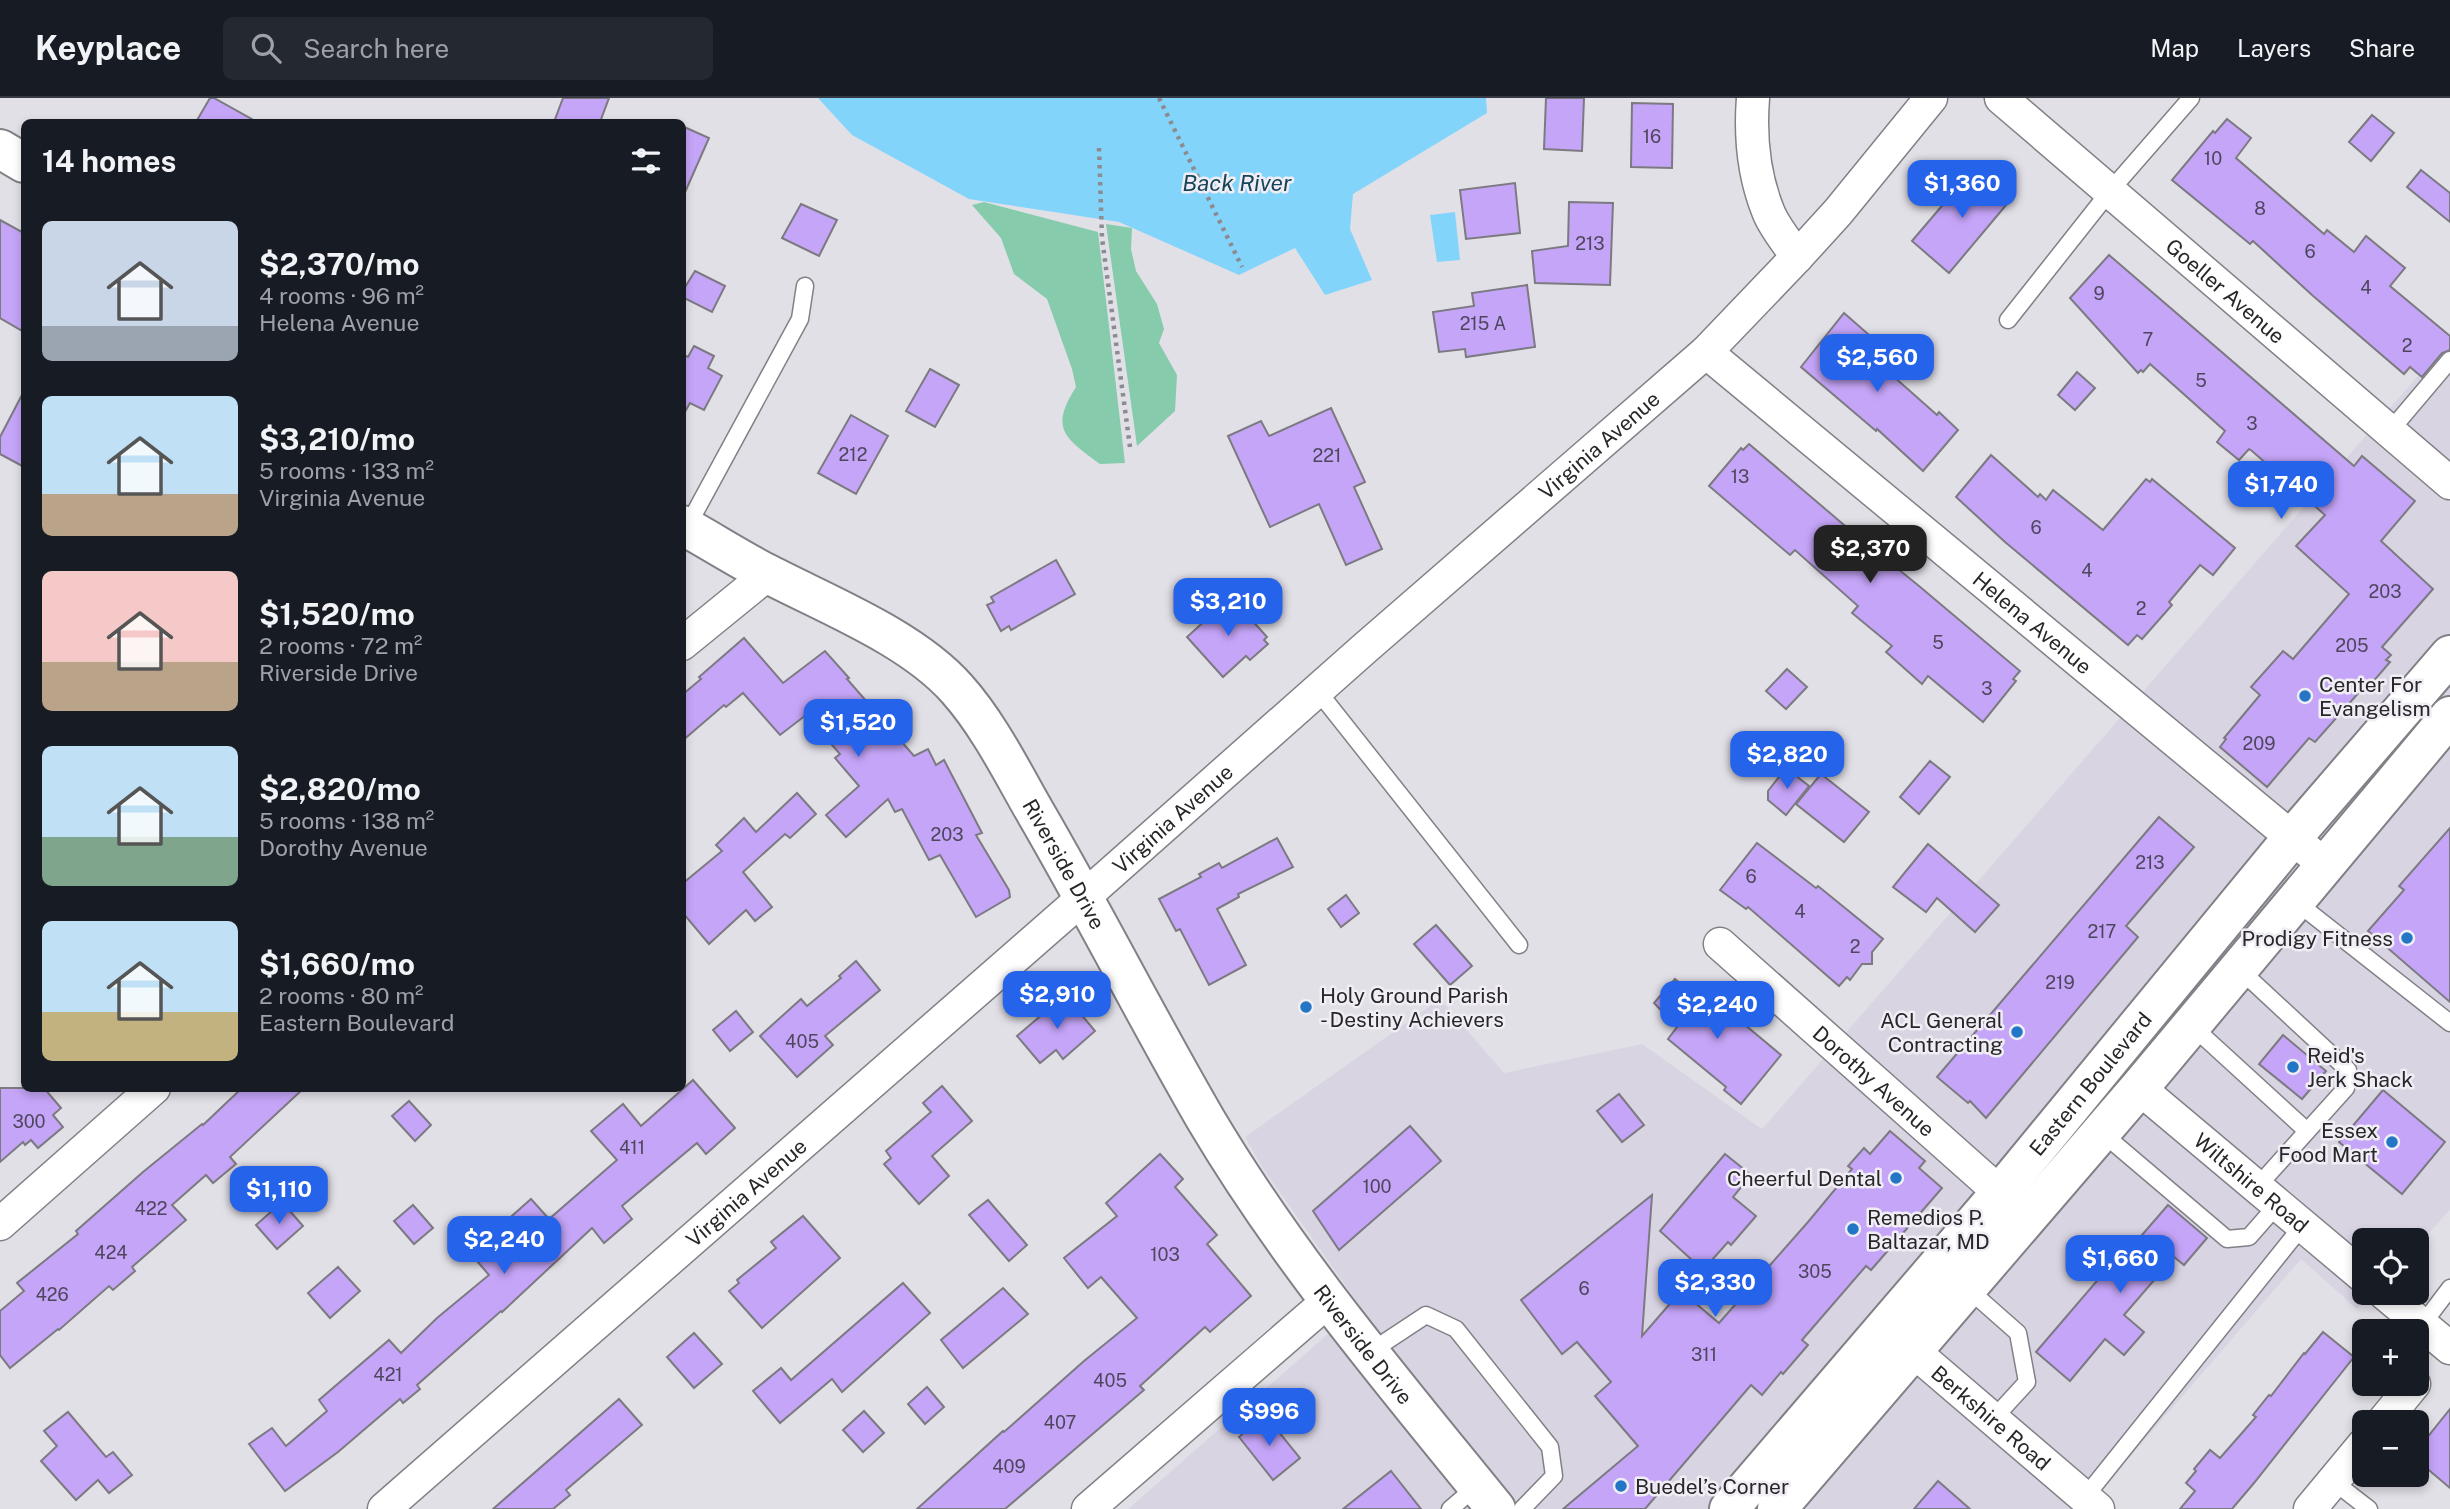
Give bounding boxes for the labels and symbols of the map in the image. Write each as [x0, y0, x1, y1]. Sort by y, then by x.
house number: 16 [1643, 126, 1661, 147]
house number: 10 [2204, 148, 2222, 169]
pin: $1,360 [1905, 160, 2019, 220]
water label: Back River [1182, 169, 1292, 196]
house number: 8 [2254, 198, 2266, 219]
house number: 213 [1575, 233, 1605, 254]
street label: Goeller Avenue [2161, 233, 2290, 349]
house number: 6 [2304, 241, 2316, 262]
house number: 4 [2360, 277, 2372, 298]
house number: 9 [2093, 283, 2105, 304]
house number: 215 A [1460, 313, 1507, 334]
house number: 7 [2143, 329, 2153, 350]
pin: $2,560 [1820, 334, 1934, 394]
house number: 2 [2402, 335, 2412, 356]
house number: 5 [2195, 370, 2207, 391]
street label: Virginia Avenue [1533, 386, 1665, 504]
house number: 3 [2246, 413, 2258, 434]
house number: 212 [839, 444, 867, 465]
house number: 221 [1313, 445, 1341, 466]
pin: $1,740 [2224, 462, 2338, 521]
house number: 13 [1731, 466, 1749, 487]
house number: 6 [2030, 517, 2042, 538]
pin: $2,370 [1813, 526, 1927, 585]
house number: 4 [2081, 560, 2093, 581]
street label: Helena Avenue [1968, 566, 2097, 679]
pin: $3,210 [1171, 578, 1285, 638]
house number: 203 [2369, 581, 2401, 602]
house number: 2 [2136, 598, 2146, 619]
house number: 5 [1932, 632, 1944, 653]
house number: 205 [2335, 635, 2369, 656]
place label: Center For Evangelism [2319, 672, 2431, 721]
house number: 3 [1981, 678, 1993, 699]
marker: Center For Evangelism [2297, 688, 2313, 704]
pin: $1,520 [801, 700, 915, 759]
pin: $2,820 [1730, 732, 1844, 791]
house number: 209 [2243, 733, 2275, 754]
street label: Virginia Avenue [1107, 759, 1238, 878]
street label: Riverside Drive [1018, 794, 1111, 933]
house number: 203 [931, 824, 963, 845]
house number: 213 [2135, 852, 2165, 873]
house number: 6 [1745, 866, 1757, 887]
house number: 4 [1794, 901, 1806, 922]
house number: 217 [2088, 921, 2116, 942]
place label: Prodigy Fitness [2242, 926, 2393, 951]
marker: Prodigy Fitness [2399, 930, 2415, 946]
house number: 2 [1850, 936, 1860, 957]
pin: $2,910 [1000, 972, 1114, 1031]
house number: 219 [2045, 972, 2075, 993]
pin: $2,240 [1660, 982, 1774, 1041]
place label: Holy Ground Parish - Destiny Achievers [1320, 983, 1508, 1032]
marker: Holy Ground Parish - Destiny Achievers [1298, 999, 1314, 1015]
street label: Eastern Boulevard [2024, 1007, 2156, 1160]
place label: ACL General Contracting [1880, 1008, 2003, 1057]
street label: Dorothy Avenue [1808, 1020, 1940, 1141]
marker: ACL General Contracting [2009, 1024, 2025, 1040]
house number: 405 [785, 1031, 819, 1052]
place label: Reid's Jerk Shack [2307, 1043, 2413, 1092]
marker: Reid's Jerk Shack [2285, 1059, 2301, 1075]
house number: 300 [12, 1111, 46, 1132]
place label: Essex Food Mart [2278, 1118, 2378, 1167]
street label: Wiltshire Road [2189, 1127, 2314, 1238]
street label: Virginia Avenue [681, 1133, 812, 1252]
marker: Essex Food Mart [2384, 1134, 2400, 1150]
house number: 411 [619, 1137, 645, 1158]
pin: $1,110 [222, 1166, 336, 1226]
place label: Cheerful Dental [1727, 1166, 1882, 1191]
marker: Cheerful Dental [1888, 1170, 1904, 1186]
house number: 100 [1362, 1176, 1392, 1197]
house number: 422 [135, 1198, 167, 1219]
place label: Remedios P. Baltazar, MD [1867, 1205, 1990, 1254]
pin: $2,240 [447, 1216, 561, 1276]
marker: Remedios P. Baltazar, MD [1845, 1221, 1861, 1237]
pin: $1,660 [2063, 1236, 2177, 1295]
house number: 424 [94, 1242, 128, 1263]
house number: 103 [1150, 1244, 1180, 1265]
pin: $2,330 [1658, 1260, 1772, 1319]
house number: 305 [1798, 1261, 1832, 1282]
house number: 6 [1578, 1278, 1590, 1299]
street label: Riverside Drive [1309, 1279, 1418, 1409]
house number: 426 [35, 1284, 69, 1305]
house number: 311 [1691, 1344, 1717, 1365]
street label: Berkshire Road [1927, 1360, 2056, 1475]
house number: 421 [373, 1364, 403, 1385]
house number: 405 [1093, 1370, 1127, 1391]
pin: $996 [1228, 1388, 1310, 1448]
house number: 407 [1044, 1412, 1076, 1433]
house number: 409 [992, 1456, 1026, 1477]
place label: Buedel’s Corner [1635, 1474, 1789, 1499]
marker: Buedel’s Corner [1613, 1478, 1629, 1494]

